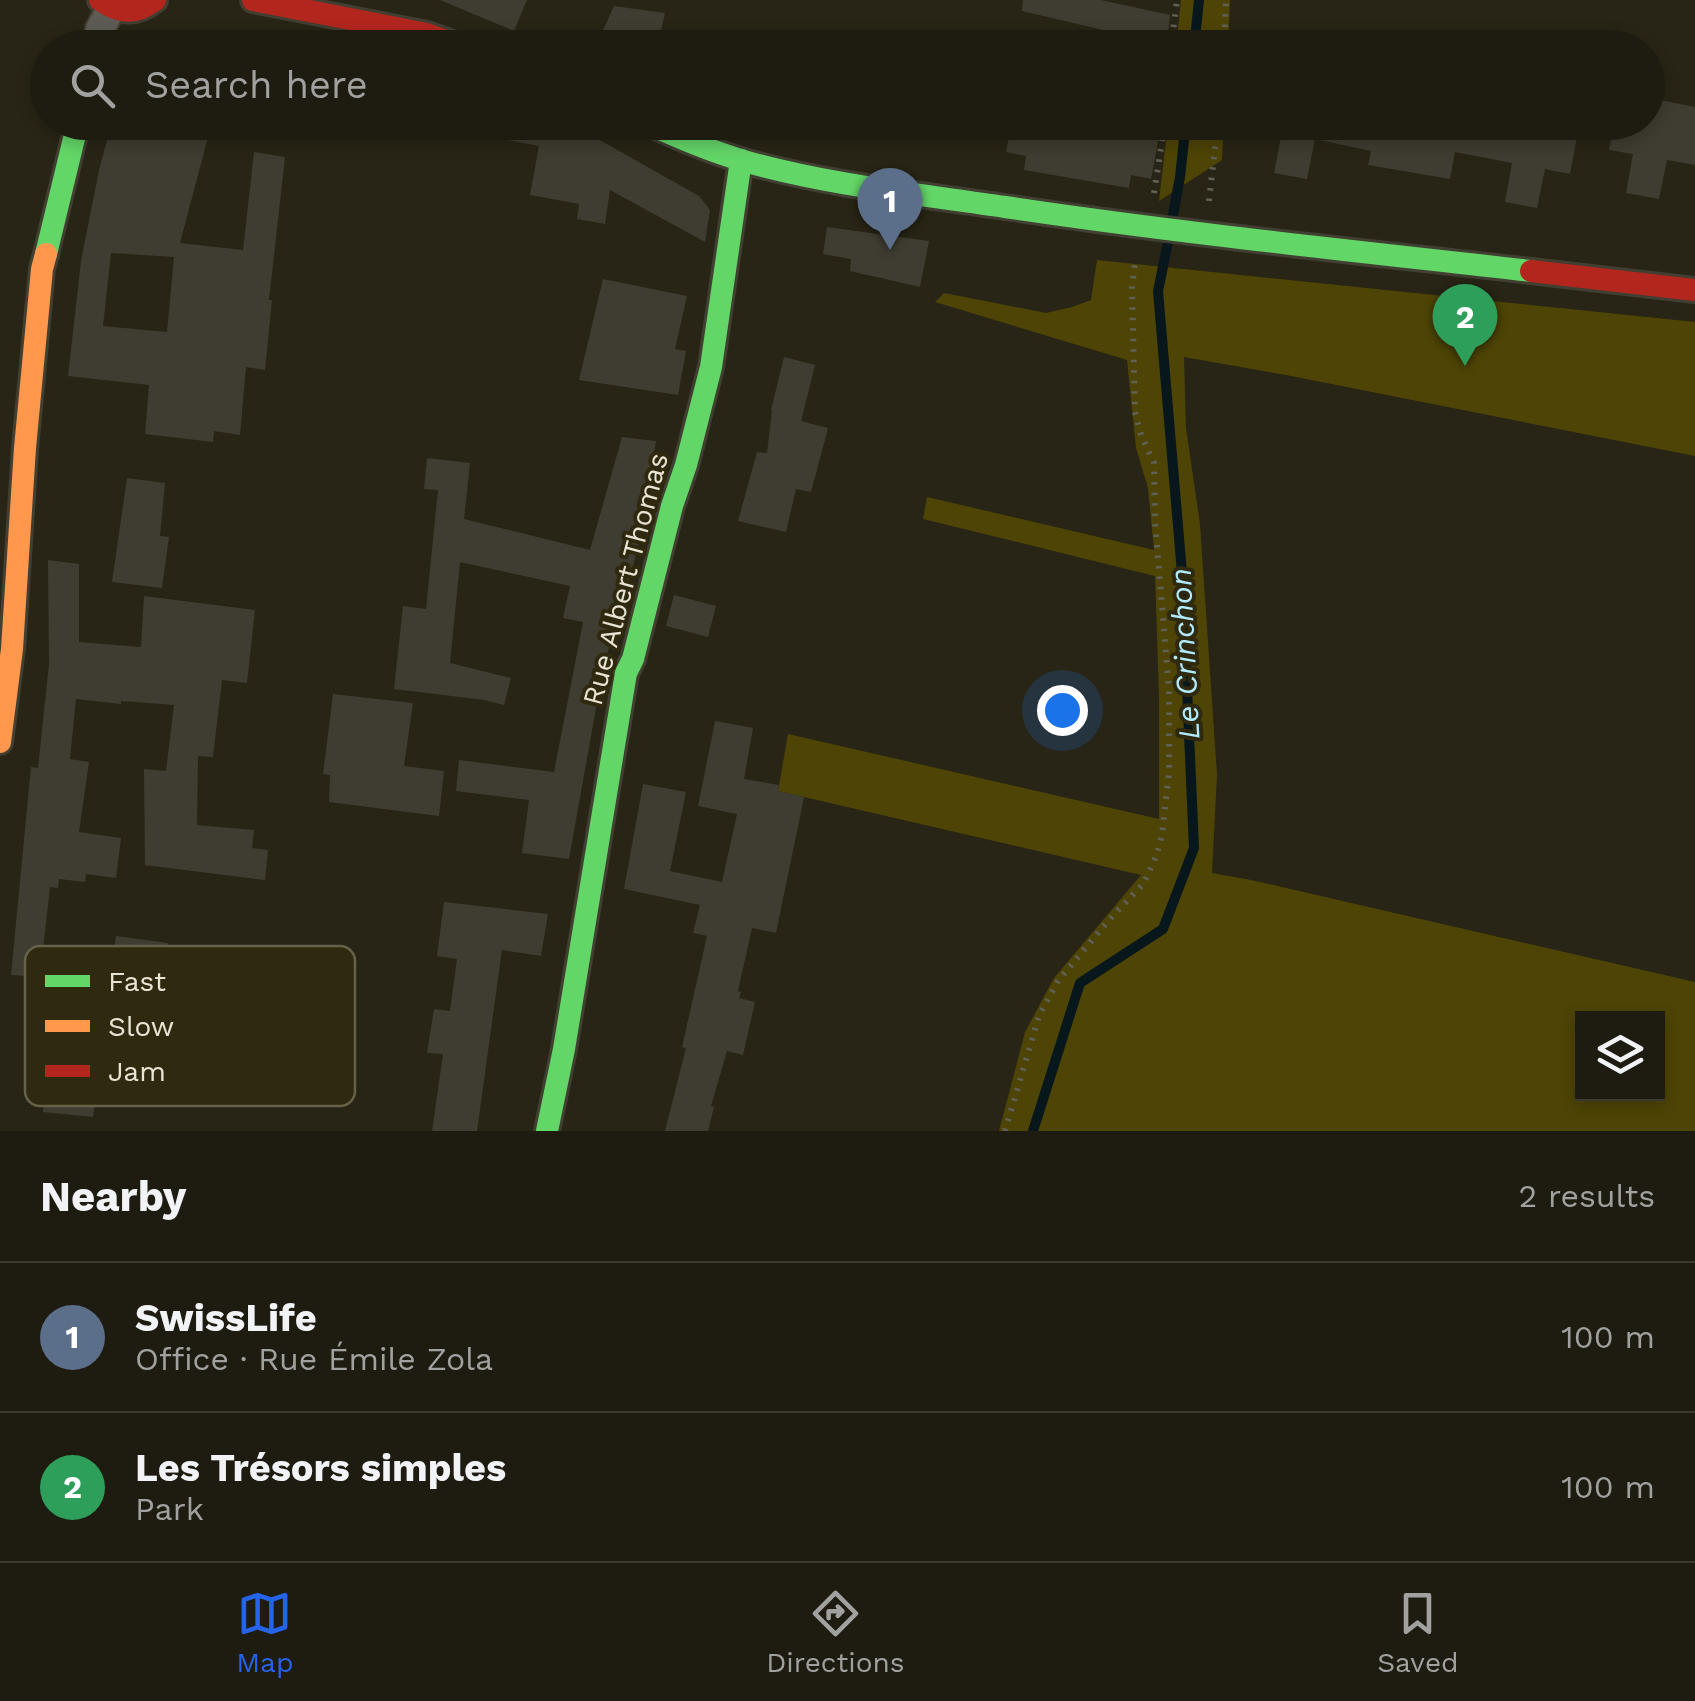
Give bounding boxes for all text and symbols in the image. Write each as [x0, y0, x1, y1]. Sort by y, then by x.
search box [30, 30, 1665, 140]
icon: search [65, 58, 120, 113]
text: Search here [145, 63, 368, 107]
pin: 1 [858, 168, 922, 250]
pin: 2 [1432, 284, 1498, 366]
street label: Rue Albert Thomas [576, 449, 675, 709]
water label: Le Crinchon [1163, 567, 1206, 741]
your location [1037, 685, 1088, 736]
legend [25, 946, 355, 1106]
text: Fast [108, 965, 166, 998]
text: Slow [108, 1010, 174, 1043]
map controls [1575, 1011, 1665, 1101]
button: layers [1575, 1011, 1665, 1101]
text: Jam [108, 1055, 166, 1088]
text: Nearby [40, 1172, 187, 1221]
text: 2 results [1518, 1177, 1655, 1215]
text: SwissLife [135, 1296, 317, 1340]
text: 1 [66, 1318, 79, 1356]
text: 100 m [1561, 1318, 1655, 1356]
text: Office · Rue Émile Zola [135, 1340, 493, 1378]
text: Les Trésors simples [135, 1446, 506, 1490]
text: 2 [63, 1468, 82, 1506]
text: 100 m [1561, 1468, 1655, 1506]
text: Park [135, 1490, 204, 1528]
tab: Map [236, 1586, 294, 1679]
tab: Directions [766, 1586, 905, 1679]
tab: Saved [1377, 1586, 1459, 1679]

